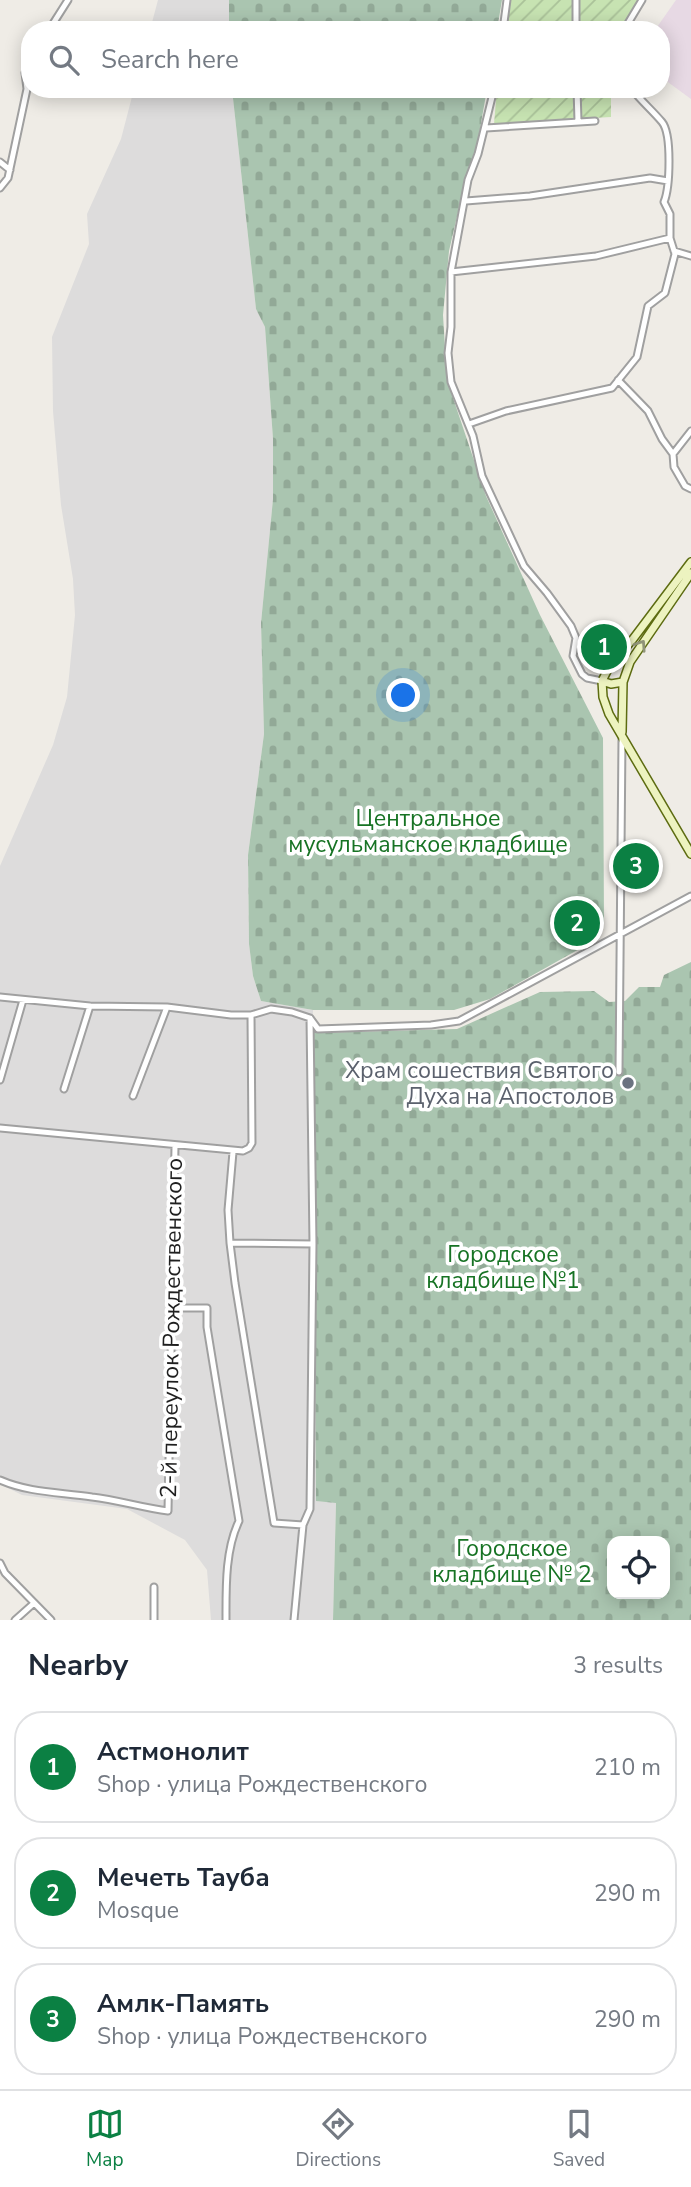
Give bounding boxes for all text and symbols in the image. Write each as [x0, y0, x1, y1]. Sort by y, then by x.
search box [21, 21, 670, 98]
icon: search [45, 41, 83, 79]
text: Search here [101, 42, 239, 77]
pin: 1 [581, 621, 627, 673]
one-way arrow [633, 640, 645, 653]
your location [386, 678, 420, 712]
park label: Центральное мусульманское кладбище [288, 803, 568, 860]
pin: 3 [613, 840, 659, 892]
pin: 2 [554, 897, 600, 949]
place label: Храм сошествия Святого Духа на Апостолов [345, 1055, 614, 1112]
marker: Храм сошествия Святого Духа на Апостолов [620, 1075, 636, 1091]
street label: 2-й переулок Рождественского [153, 1158, 190, 1498]
park label: Городское кладбище №1 [426, 1239, 580, 1296]
park label: Городское кладбище № 2 [432, 1533, 592, 1590]
map controls [607, 1536, 670, 1599]
button: locate [607, 1536, 670, 1599]
text: Nearby [28, 1645, 128, 1686]
text: 3 results [573, 1650, 663, 1681]
text: Астмонолит [97, 1734, 249, 1769]
text: 1 [46, 1752, 60, 1783]
text: 210 m [594, 1752, 661, 1783]
text: Shop · улица Рождественского [97, 1769, 428, 1800]
text: Мечеть Тауба [97, 1860, 270, 1895]
text: 2 [46, 1878, 60, 1909]
text: 290 m [594, 1878, 661, 1909]
text: Mosque [97, 1895, 179, 1926]
text: Амлк-Память [97, 1986, 269, 2021]
text: 3 [46, 2004, 60, 2035]
text: 290 m [594, 2004, 661, 2035]
text: Shop · улица Рождественского [97, 2021, 428, 2052]
tab: Map [86, 2105, 124, 2173]
tab: Directions [295, 2105, 381, 2173]
tab: Saved [553, 2105, 605, 2173]

